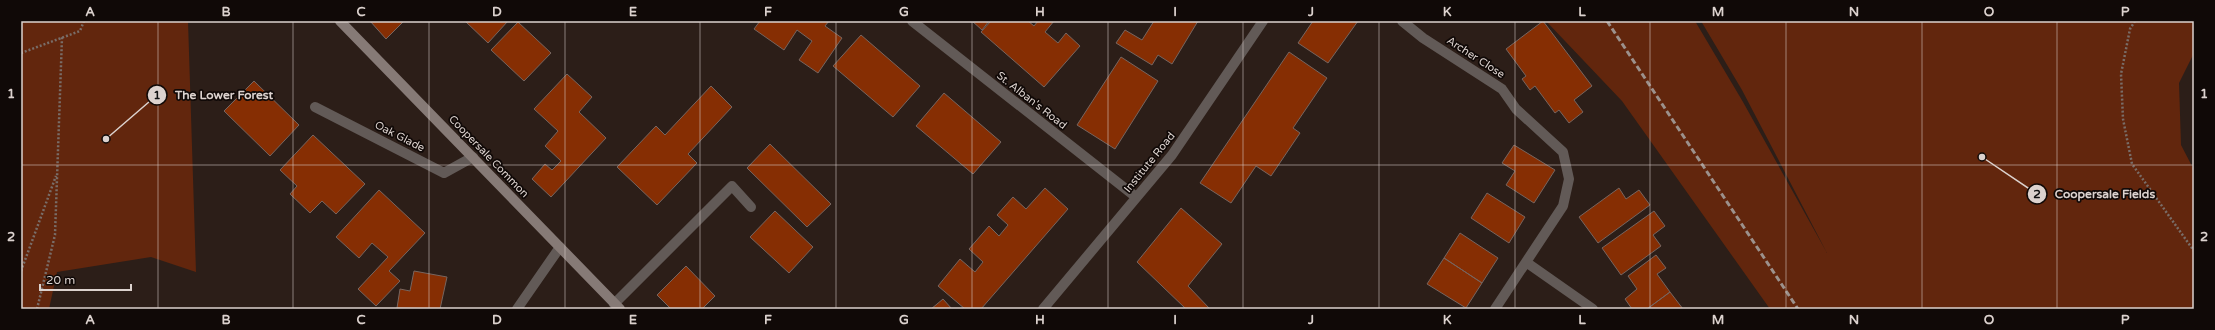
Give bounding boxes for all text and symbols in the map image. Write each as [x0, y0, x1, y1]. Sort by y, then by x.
text: A [85, 4, 95, 20]
text: B [221, 4, 231, 20]
text: C [356, 4, 366, 20]
text: D [492, 4, 502, 20]
text: E [629, 4, 637, 20]
text: F [764, 4, 772, 20]
text: G [899, 4, 909, 20]
text: H [1035, 4, 1045, 20]
text: I [1173, 4, 1177, 20]
text: J [1307, 4, 1314, 20]
text: K [1443, 4, 1452, 20]
text: L [1578, 4, 1586, 20]
text: M [1712, 4, 1724, 20]
text: N [1849, 4, 1859, 20]
text: O [1984, 4, 1995, 20]
text: P [2121, 4, 2130, 20]
street label: Archer Close [1444, 34, 1507, 81]
street label: St. Alban's Road [994, 69, 1069, 132]
callout: The Lower Forest [147, 83, 281, 107]
text: 1 [7, 86, 15, 102]
text: 1 [2200, 86, 2208, 102]
text: 1 [153, 88, 161, 102]
text: The Lower Forest [174, 88, 273, 102]
street label: Coopersale Common [446, 113, 531, 200]
street label: Oak Glade [373, 118, 427, 155]
street label: Institute Road [1121, 130, 1178, 195]
callout: Coopersale Fields [2027, 182, 2163, 206]
text: 2 [2033, 187, 2041, 201]
text: Coopersale Fields [2055, 187, 2155, 202]
text: 2 [7, 229, 15, 245]
text: 2 [2200, 229, 2208, 245]
scale bar [40, 266, 131, 292]
text: 20 m [46, 273, 75, 287]
text: A [85, 312, 95, 328]
text: B [221, 312, 231, 328]
text: C [356, 312, 366, 328]
text: D [492, 312, 502, 328]
text: E [629, 312, 637, 328]
text: F [764, 312, 772, 328]
text: G [899, 312, 909, 328]
text: H [1035, 312, 1045, 328]
text: I [1173, 312, 1177, 328]
text: J [1307, 312, 1314, 328]
text: K [1443, 312, 1452, 328]
text: L [1578, 312, 1586, 328]
text: M [1712, 312, 1724, 328]
text: N [1849, 312, 1859, 328]
text: O [1984, 312, 1995, 328]
text: P [2121, 312, 2130, 328]

